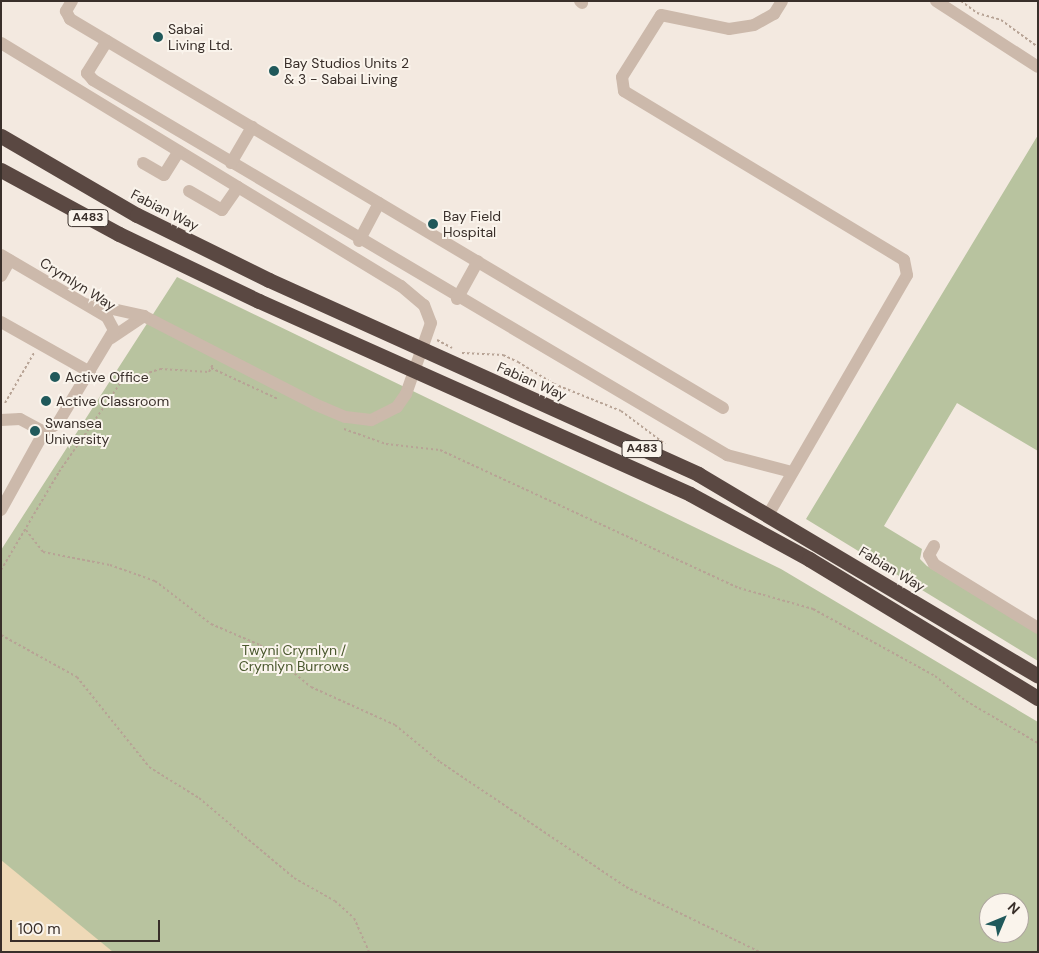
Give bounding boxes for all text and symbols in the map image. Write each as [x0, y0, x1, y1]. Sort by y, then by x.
place label: Sabai Living Ltd. [168, 21, 233, 54]
marker: Sabai Living Ltd. [152, 31, 164, 43]
place label: Bay Studios Units 2 & 3 - Sabai Living [284, 55, 409, 88]
marker: Bay Studios Units 2 & 3 - Sabai Living [268, 65, 280, 77]
street label: Fabian Way [128, 186, 202, 234]
road number: A483 [67, 208, 109, 228]
place label: Bay Field Hospital [443, 208, 501, 240]
marker: Bay Field Hospital [427, 218, 439, 230]
street label: Crymlyn Way [37, 254, 119, 314]
street label: Fabian Way [495, 358, 569, 404]
place label: Active Office [65, 369, 149, 385]
marker: Active Office [49, 371, 61, 383]
place label: Active Classroom [56, 393, 169, 409]
marker: Active Classroom [40, 395, 52, 407]
place label: Swansea University [45, 415, 109, 448]
marker: Swansea University [29, 425, 41, 437]
road number: A483 [621, 439, 663, 458]
street label: Fabian Way [856, 543, 928, 595]
park label: Twyni Crymlyn / Crymlyn Burrows [239, 642, 349, 674]
north arrow [979, 893, 1029, 943]
text: N [1004, 898, 1024, 918]
scale bar [12, 910, 162, 942]
text: 100 m [18, 919, 61, 939]

